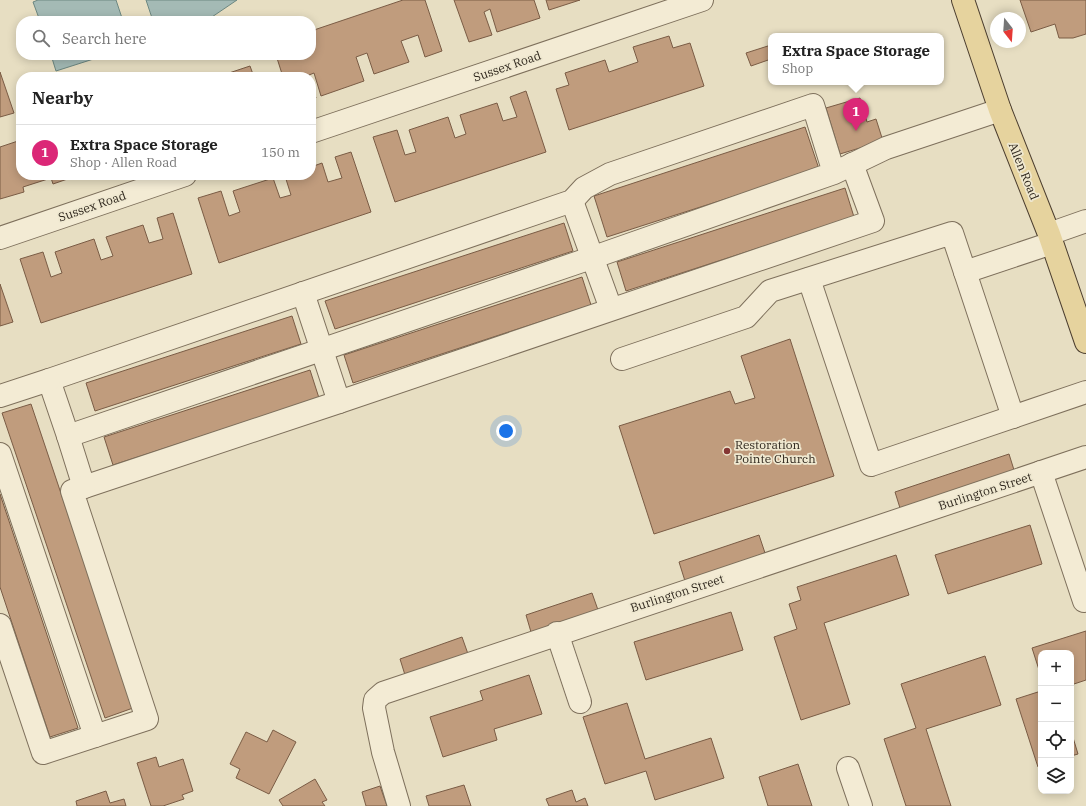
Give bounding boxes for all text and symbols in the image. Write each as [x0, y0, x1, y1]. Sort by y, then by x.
north arrow [990, 12, 1026, 48]
search box [16, 16, 316, 60]
icon: search [30, 27, 52, 49]
text: Search here [62, 29, 147, 48]
popup [768, 33, 944, 85]
text: Extra Space Storage [782, 41, 930, 60]
street label: Sussex Road [471, 47, 543, 85]
text: Shop [782, 60, 813, 77]
text: Nearby [32, 87, 93, 109]
pin: 1 [843, 98, 869, 131]
text: Extra Space Storage [70, 135, 218, 154]
street label: Allen Road [1006, 140, 1042, 202]
text: 1 [41, 144, 49, 161]
text: 150 m [261, 144, 300, 161]
text: Shop · Allen Road [70, 154, 177, 171]
street label: Sussex Road [56, 187, 128, 225]
your location [496, 421, 516, 441]
place label: Restoration Pointe Church [735, 437, 816, 466]
marker: Restoration Pointe Church [722, 446, 732, 456]
street label: Burlington Street [936, 469, 1034, 513]
street label: Burlington Street [628, 571, 726, 615]
map controls [1038, 650, 1074, 794]
button: + [1038, 650, 1074, 686]
button: − [1038, 686, 1074, 722]
button: locate [1038, 722, 1074, 758]
button: layers [1038, 758, 1074, 794]

